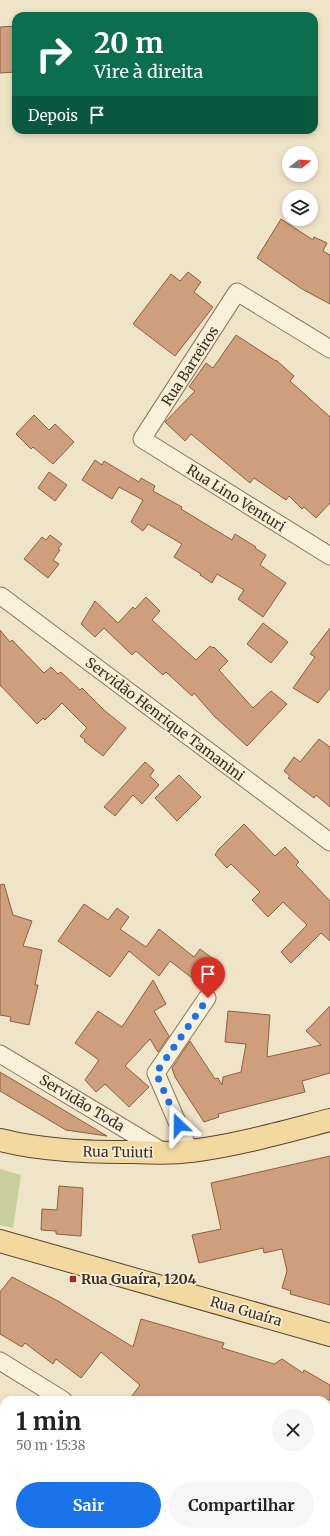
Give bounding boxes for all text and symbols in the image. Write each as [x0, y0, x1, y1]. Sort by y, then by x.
text: 20 m [94, 25, 163, 61]
icon: right [28, 28, 80, 80]
text: Vire à direita [94, 60, 203, 83]
icon: arrive [86, 104, 108, 126]
text: Depois [28, 106, 78, 125]
north arrow [282, 146, 318, 182]
map controls [282, 146, 318, 226]
button: layers [282, 190, 318, 226]
street label: Rua Barreiros [158, 323, 223, 409]
street label: Rua Lino Venturi [183, 460, 289, 536]
street label: Servidão Henrique Tamanini [82, 653, 248, 785]
pin [191, 957, 225, 998]
icon: arrive [197, 963, 219, 985]
street label: Servidão Toda [36, 1070, 128, 1136]
position arrow [158, 1104, 200, 1146]
street label: Rua Tuiuti [82, 1142, 154, 1162]
place label: Rua Guaíra, 1204 [81, 1270, 197, 1288]
marker: Rua Guaíra, 1204 [68, 1274, 78, 1284]
street label: Rua Guaíra [208, 1292, 284, 1330]
text: 1 min [16, 1406, 81, 1437]
button: close [272, 1409, 314, 1451]
text: 50 m · 15:38 [16, 1437, 86, 1454]
button: Sair [16, 1482, 161, 1528]
button: Compartilhar [169, 1482, 314, 1528]

